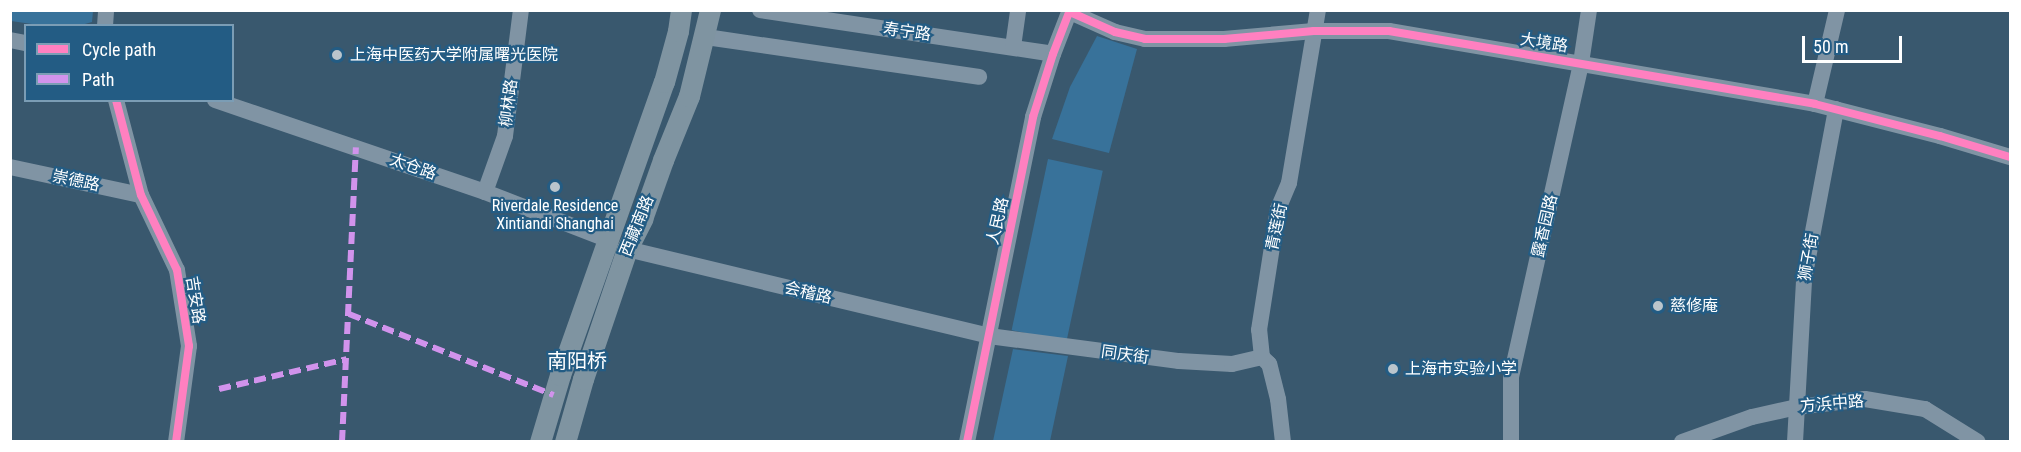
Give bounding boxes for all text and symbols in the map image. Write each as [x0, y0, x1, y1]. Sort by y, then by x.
street label: 寿宁路 [882, 19, 932, 45]
legend [24, 24, 234, 102]
scale bar [1805, 24, 1906, 62]
street label: 大境路 [1519, 30, 1569, 56]
text: 50 m [1813, 36, 1848, 57]
text: Cycle path [82, 39, 156, 60]
place label: 上海中医药大学附属曙光医院 [350, 45, 558, 65]
marker: 上海中医药大学附属曙光医院 [328, 46, 346, 64]
text: Path [82, 69, 115, 90]
street label: 柳林路 [497, 78, 521, 128]
street label: 太仓路 [387, 150, 439, 184]
street label: 崇德路 [51, 167, 101, 195]
marker: Riverdale Residence Xintiandi Shanghai [548, 180, 562, 194]
street label: 西藏南路 [616, 193, 658, 259]
street label: 露香园路 [1528, 193, 1562, 259]
street label: 人民路 [983, 195, 1013, 247]
place label: Riverdale Residence Xintiandi Shanghai [492, 196, 618, 234]
street label: 青莲街 [1263, 202, 1291, 252]
street label: 狮子街 [1795, 232, 1823, 282]
street label: 吉安路 [182, 275, 208, 325]
street label: 会稽路 [782, 278, 834, 308]
place label: 慈修庵 [1670, 296, 1718, 316]
marker: 慈修庵 [1651, 299, 1665, 313]
street label: 同庆街 [1100, 342, 1150, 368]
district label: 南阳桥 [547, 349, 607, 373]
place label: 上海市实验小学 [1405, 359, 1517, 379]
marker: 上海市实验小学 [1386, 362, 1400, 376]
street label: 方浜中路 [1799, 392, 1865, 416]

